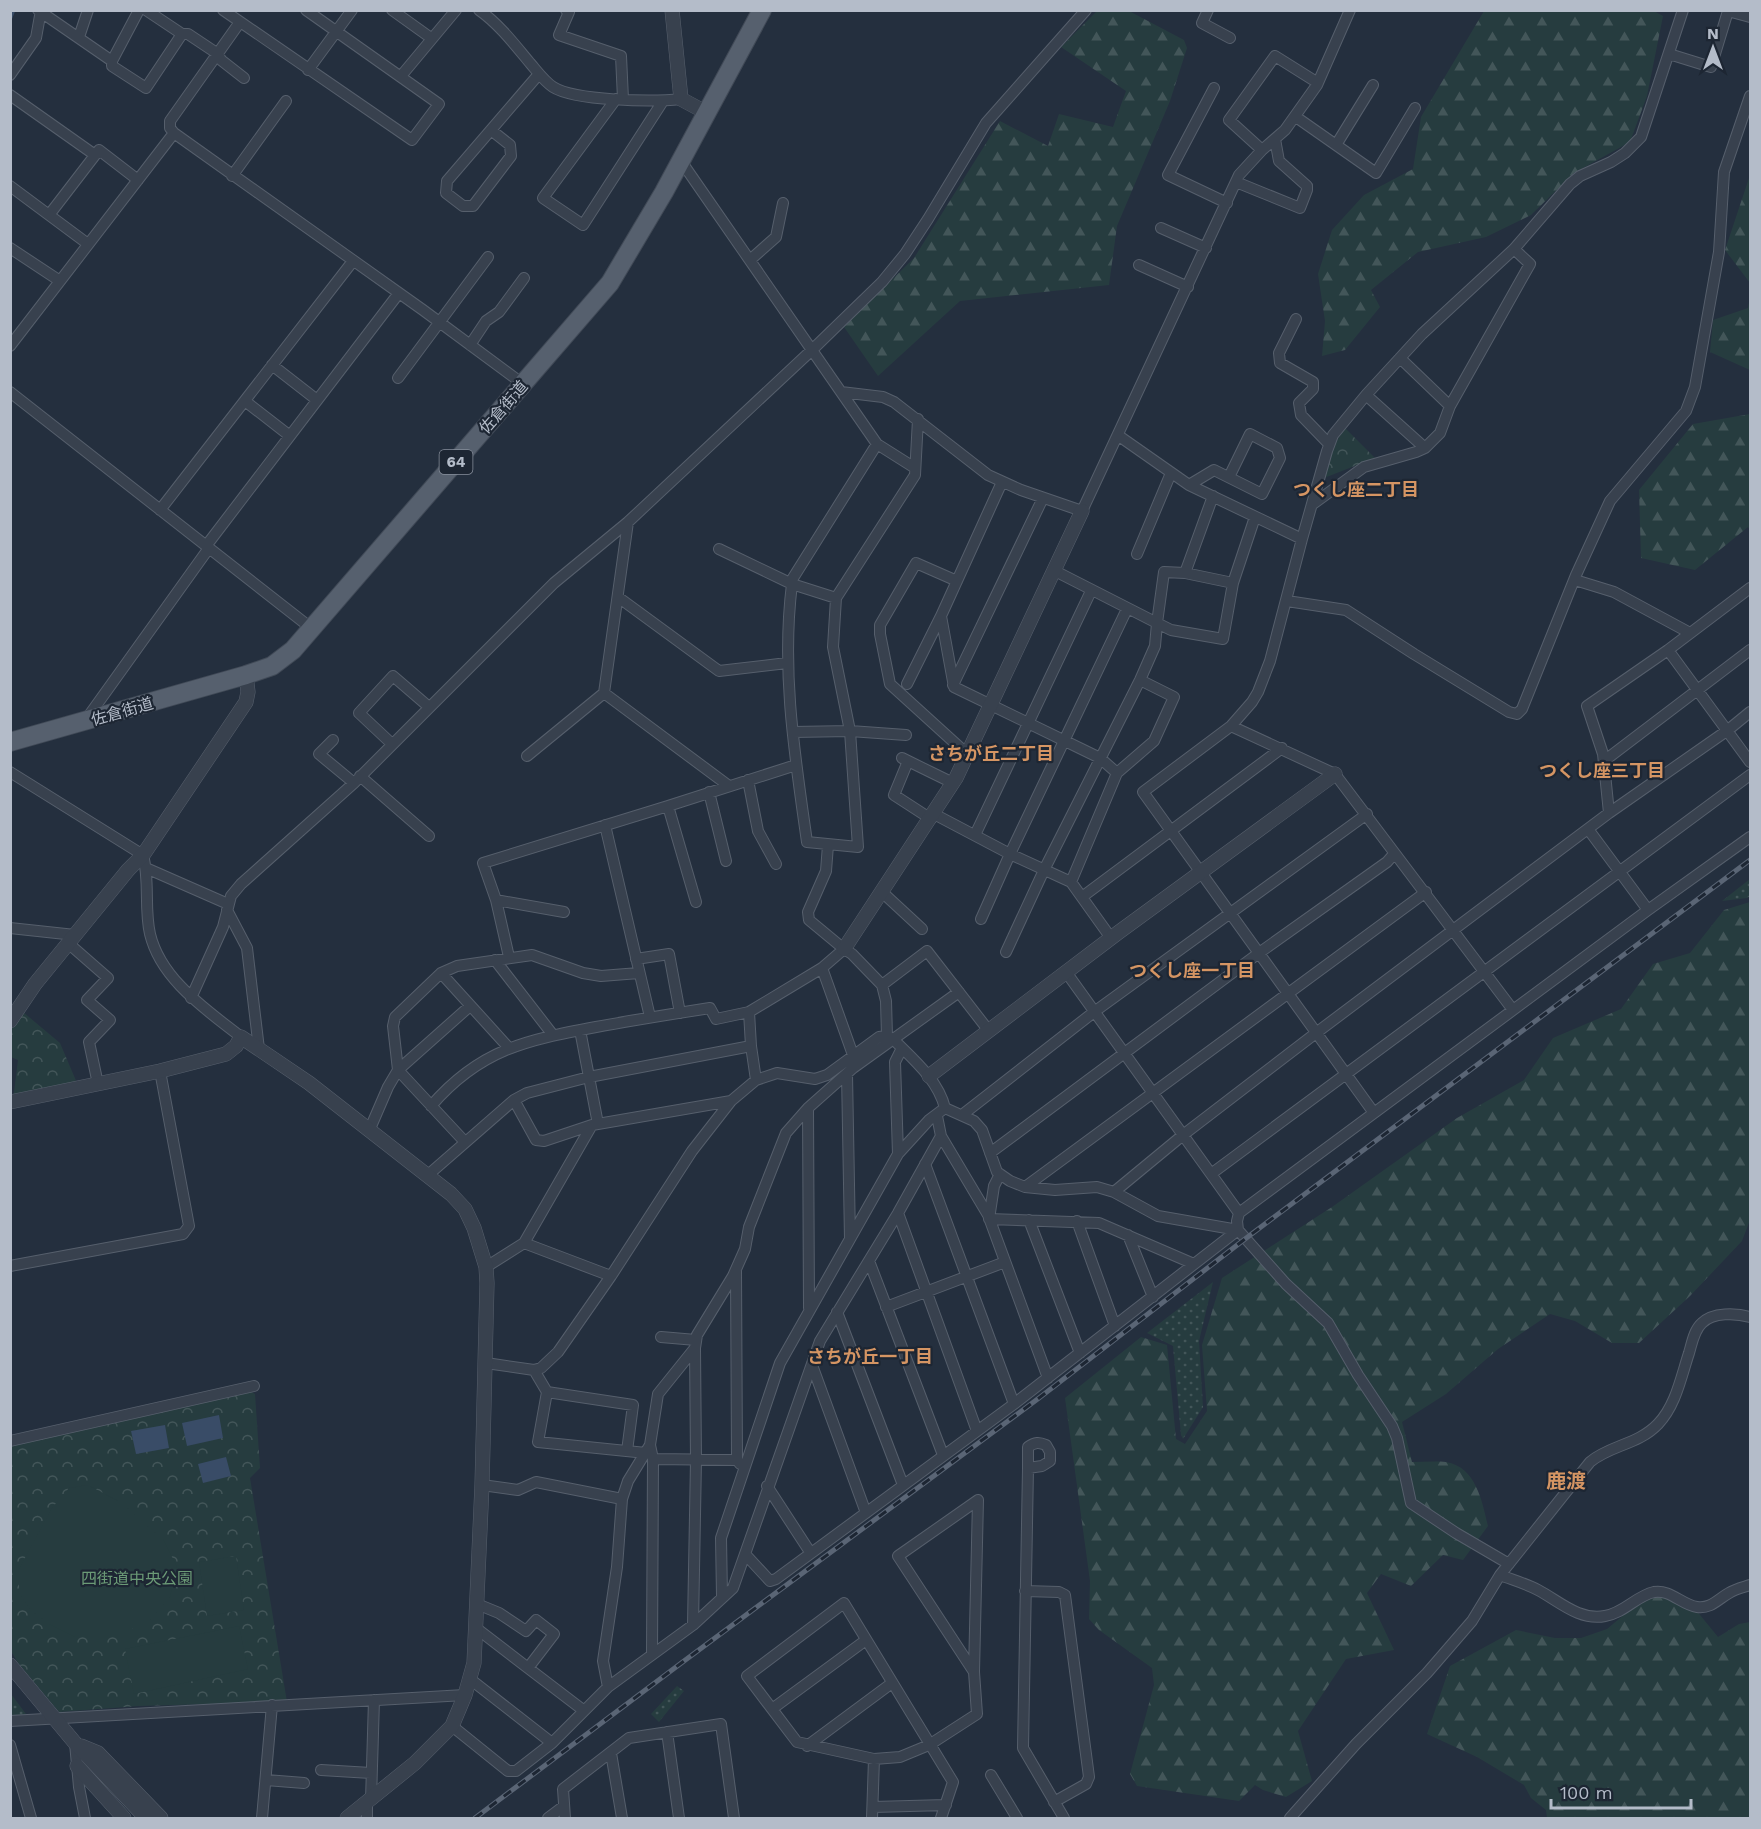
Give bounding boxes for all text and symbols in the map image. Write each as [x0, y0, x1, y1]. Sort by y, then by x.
north arrow [1683, 18, 1743, 78]
text: N [1707, 24, 1719, 43]
street label: 佐倉街道 [475, 377, 532, 438]
road number: 64 [440, 450, 472, 474]
district label: つくし座二丁目 [1293, 479, 1419, 500]
street label: 佐倉街道 [89, 694, 156, 729]
district label: さちが丘二丁目 [928, 743, 1054, 764]
district label: つくし座三丁目 [1539, 760, 1665, 781]
district label: つくし座一丁目 [1129, 960, 1255, 981]
district label: さちが丘一丁目 [807, 1346, 933, 1367]
district label: 鹿渡 [1546, 1469, 1586, 1493]
park label: 四街道中央公園 [81, 1569, 193, 1588]
scale bar [1551, 1772, 1690, 1810]
text: 100 m [1560, 1782, 1613, 1803]

